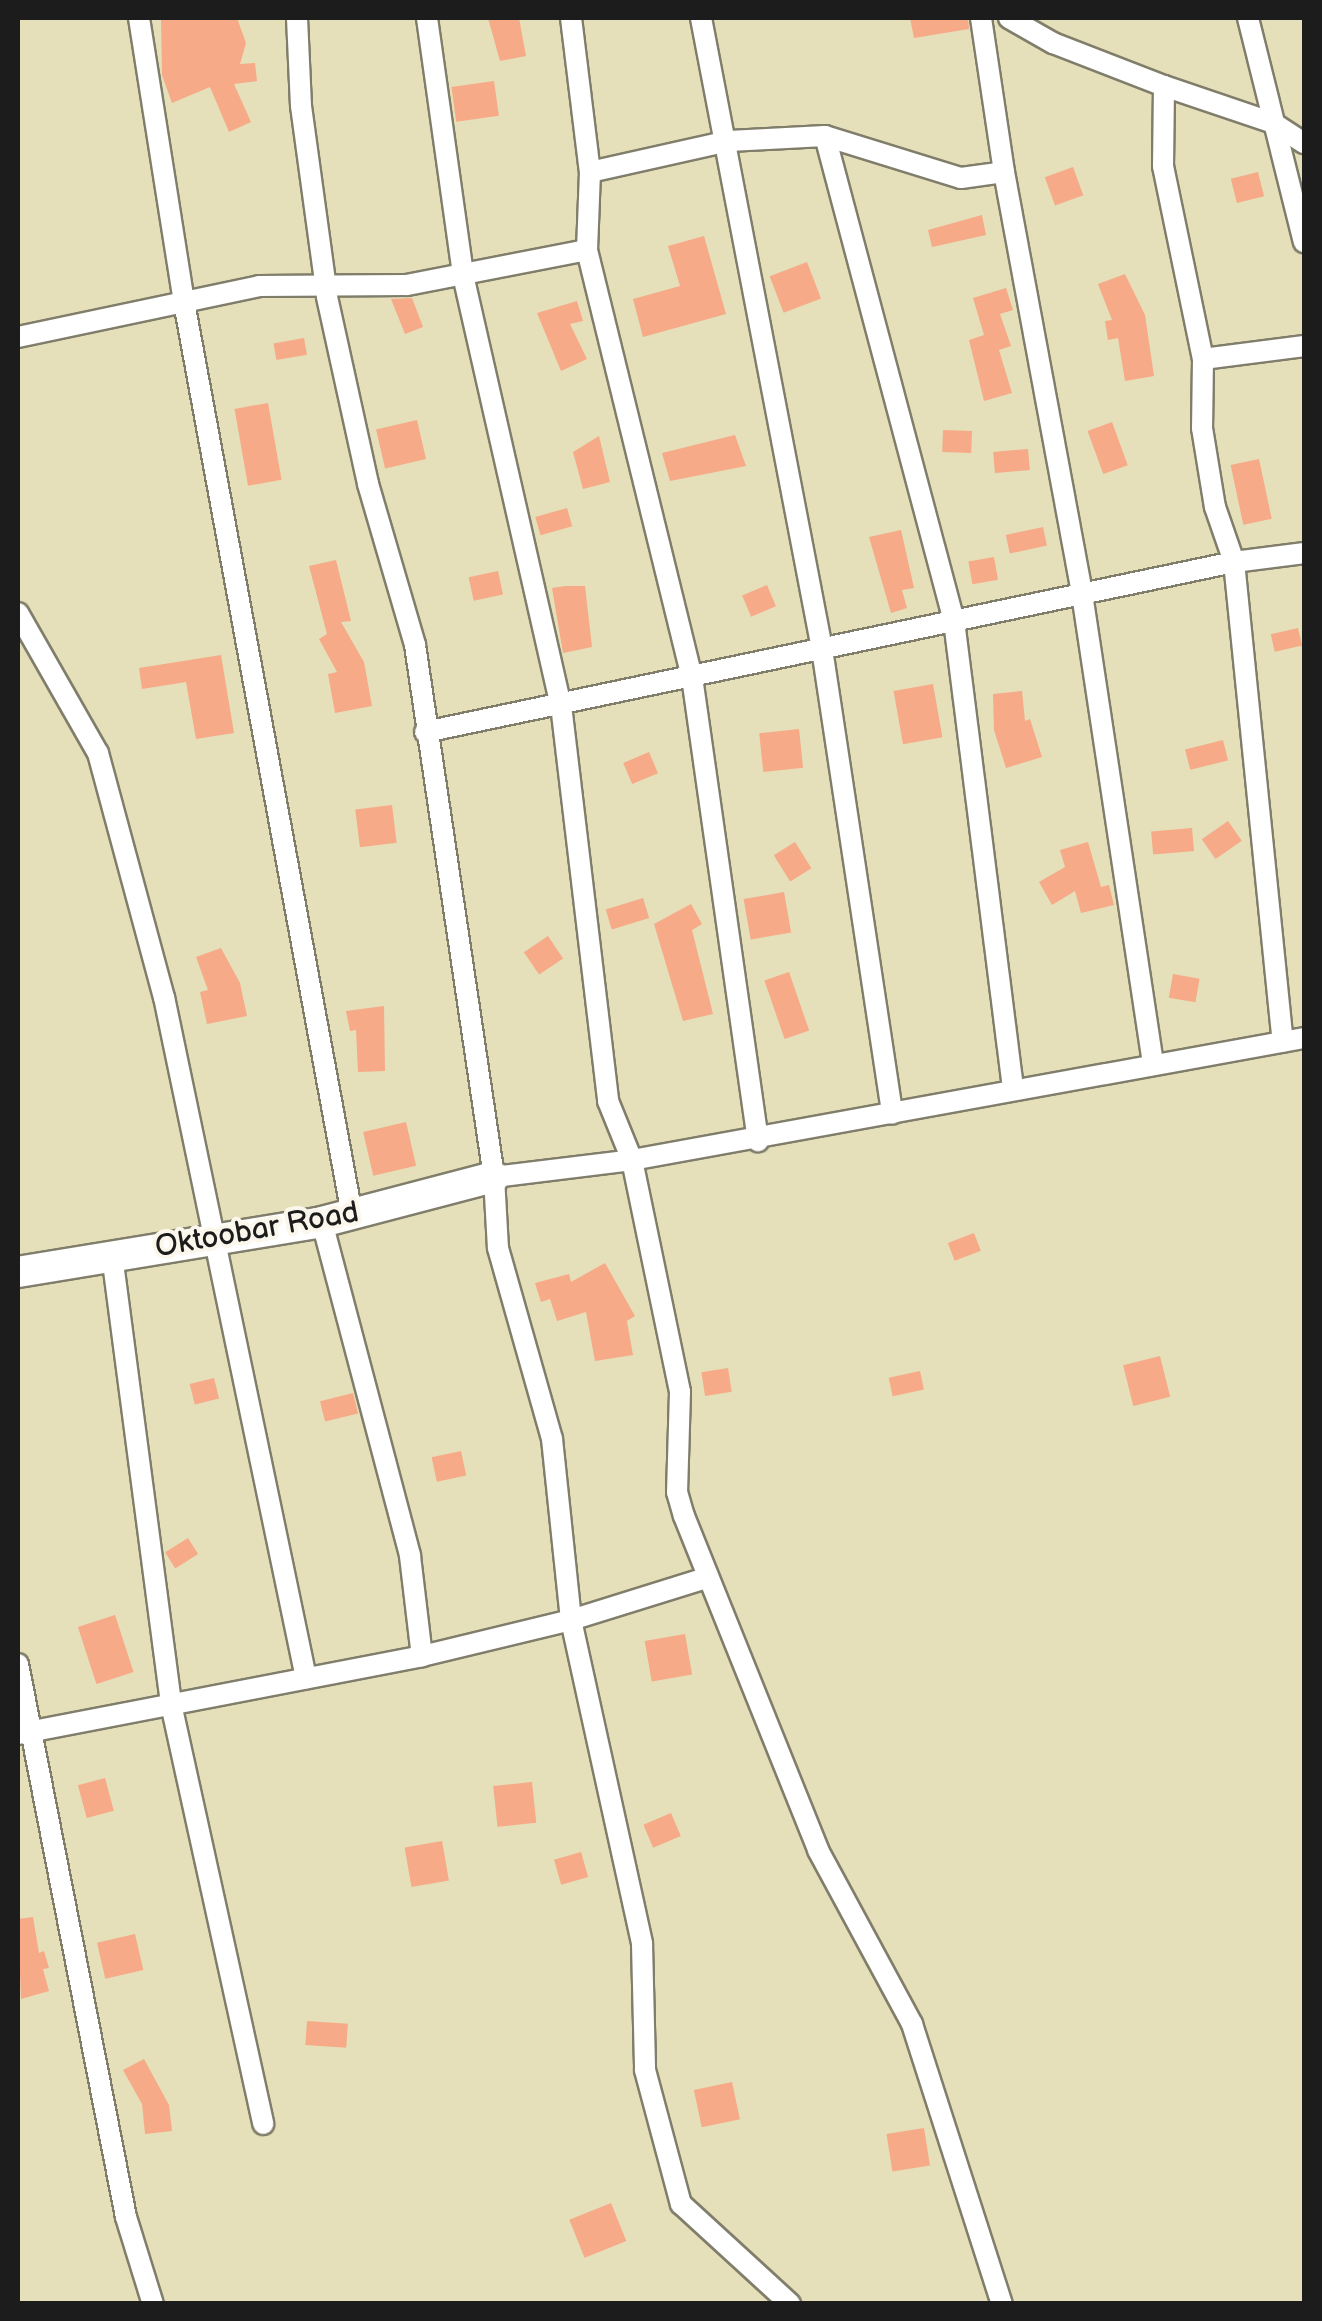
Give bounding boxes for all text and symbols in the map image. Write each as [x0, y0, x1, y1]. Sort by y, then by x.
street label: Oktoobar Road [152, 1194, 362, 1266]

